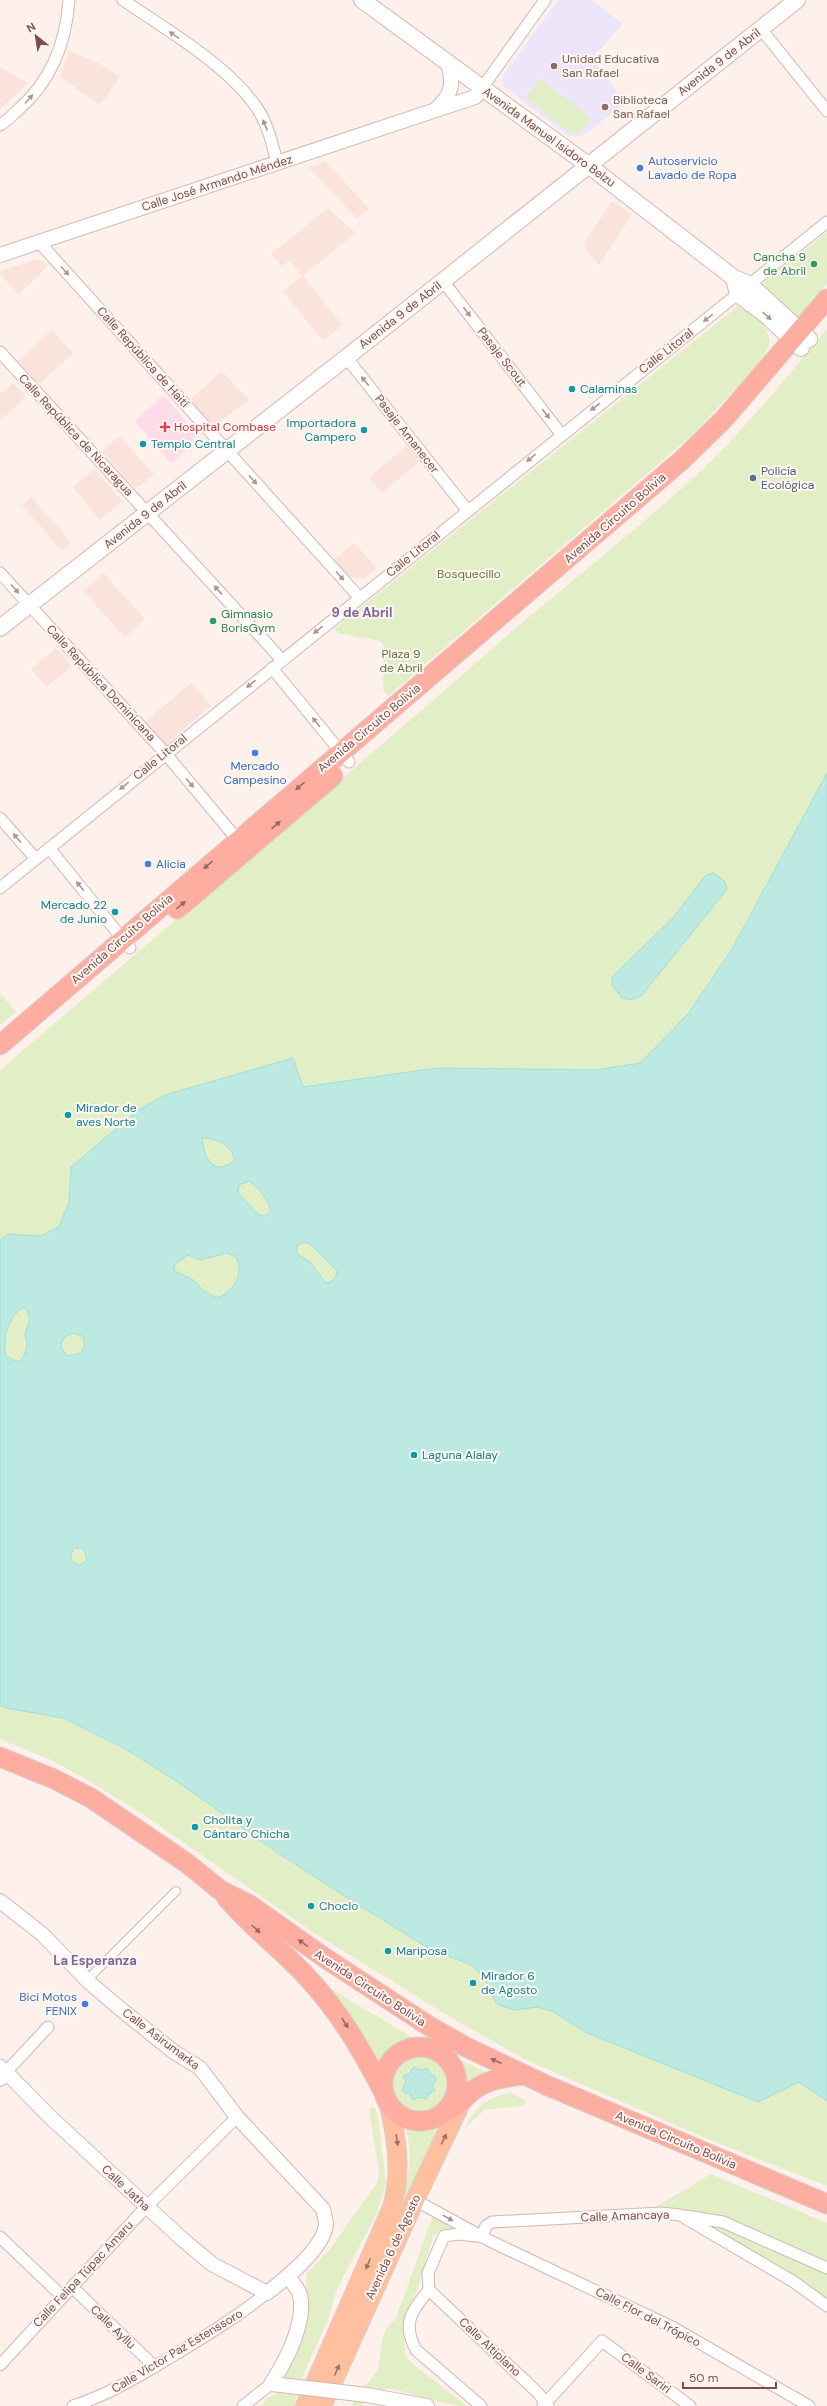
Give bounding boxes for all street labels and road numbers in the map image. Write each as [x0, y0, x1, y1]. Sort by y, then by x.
street label: Avenida 9 de Abril [674, 25, 764, 99]
street label: Avenida Manuel Isidoro Belzu [479, 83, 619, 191]
street label: Calle José Armando Méndez [140, 151, 294, 215]
street label: Avenida 9 de Abril [355, 278, 445, 352]
street label: Calle República de Haití [93, 303, 193, 411]
street label: Pasaje Scout [474, 324, 530, 390]
street label: Calle Litoral [635, 325, 697, 377]
street label: Calle República de Nicaragua [15, 371, 137, 499]
street label: Pasaje Amanecer [371, 391, 443, 477]
street label: Avenida Circuito Bolivia [561, 469, 669, 567]
street label: Avenida 9 de Abril [100, 478, 190, 552]
street label: Calle Litoral [383, 527, 443, 581]
street label: Calle República Dominicana [43, 621, 159, 745]
street label: Avenida Circuito Bolivia [314, 680, 424, 776]
street label: Calle Litoral [130, 730, 190, 784]
street label: Avenida Circuito Bolivia [68, 890, 176, 988]
street label: Avenida Circuito Bolivia [311, 1946, 429, 2030]
street label: Calle Asirumarka [119, 2005, 203, 2073]
street label: Avenida Circuito Bolivia [613, 2107, 739, 2173]
street label: Calle Jatha [98, 2161, 154, 2215]
street label: Avenida 6 de Agosto [362, 2192, 424, 2302]
street label: Calle Amancaya [580, 2206, 670, 2226]
street label: Calle Felipa Túpac Amaru [29, 2217, 137, 2331]
street label: Calle Flor del Trópico [593, 2283, 703, 2351]
street label: Calle Ayllu [87, 2302, 139, 2353]
street label: Calle Víctor Paz Estenssoro [108, 2305, 246, 2397]
street label: Calle Altiplano [455, 2314, 525, 2380]
street label: Calle Sariri [618, 2349, 674, 2397]

